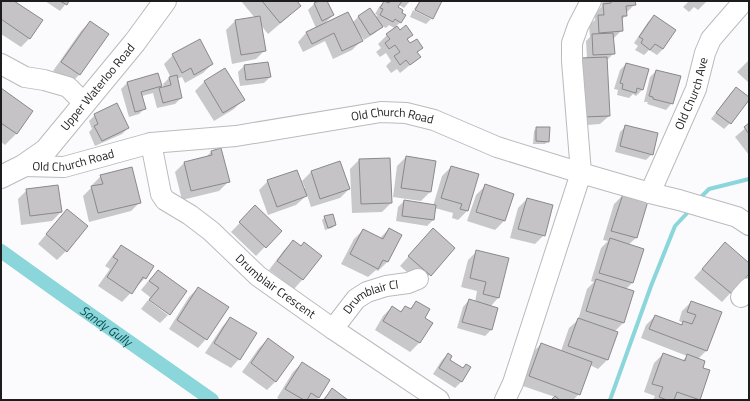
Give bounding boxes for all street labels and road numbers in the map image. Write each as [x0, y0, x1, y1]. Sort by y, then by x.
street label: Upper Waterloo Road [56, 39, 139, 135]
street label: Old Church Ave [669, 55, 713, 133]
street label: Old Church Road [350, 102, 436, 129]
street label: Old Church Road [32, 144, 116, 176]
street label: Drumblair Crescent [231, 249, 320, 323]
street label: Drumblair Cl [338, 274, 399, 318]

